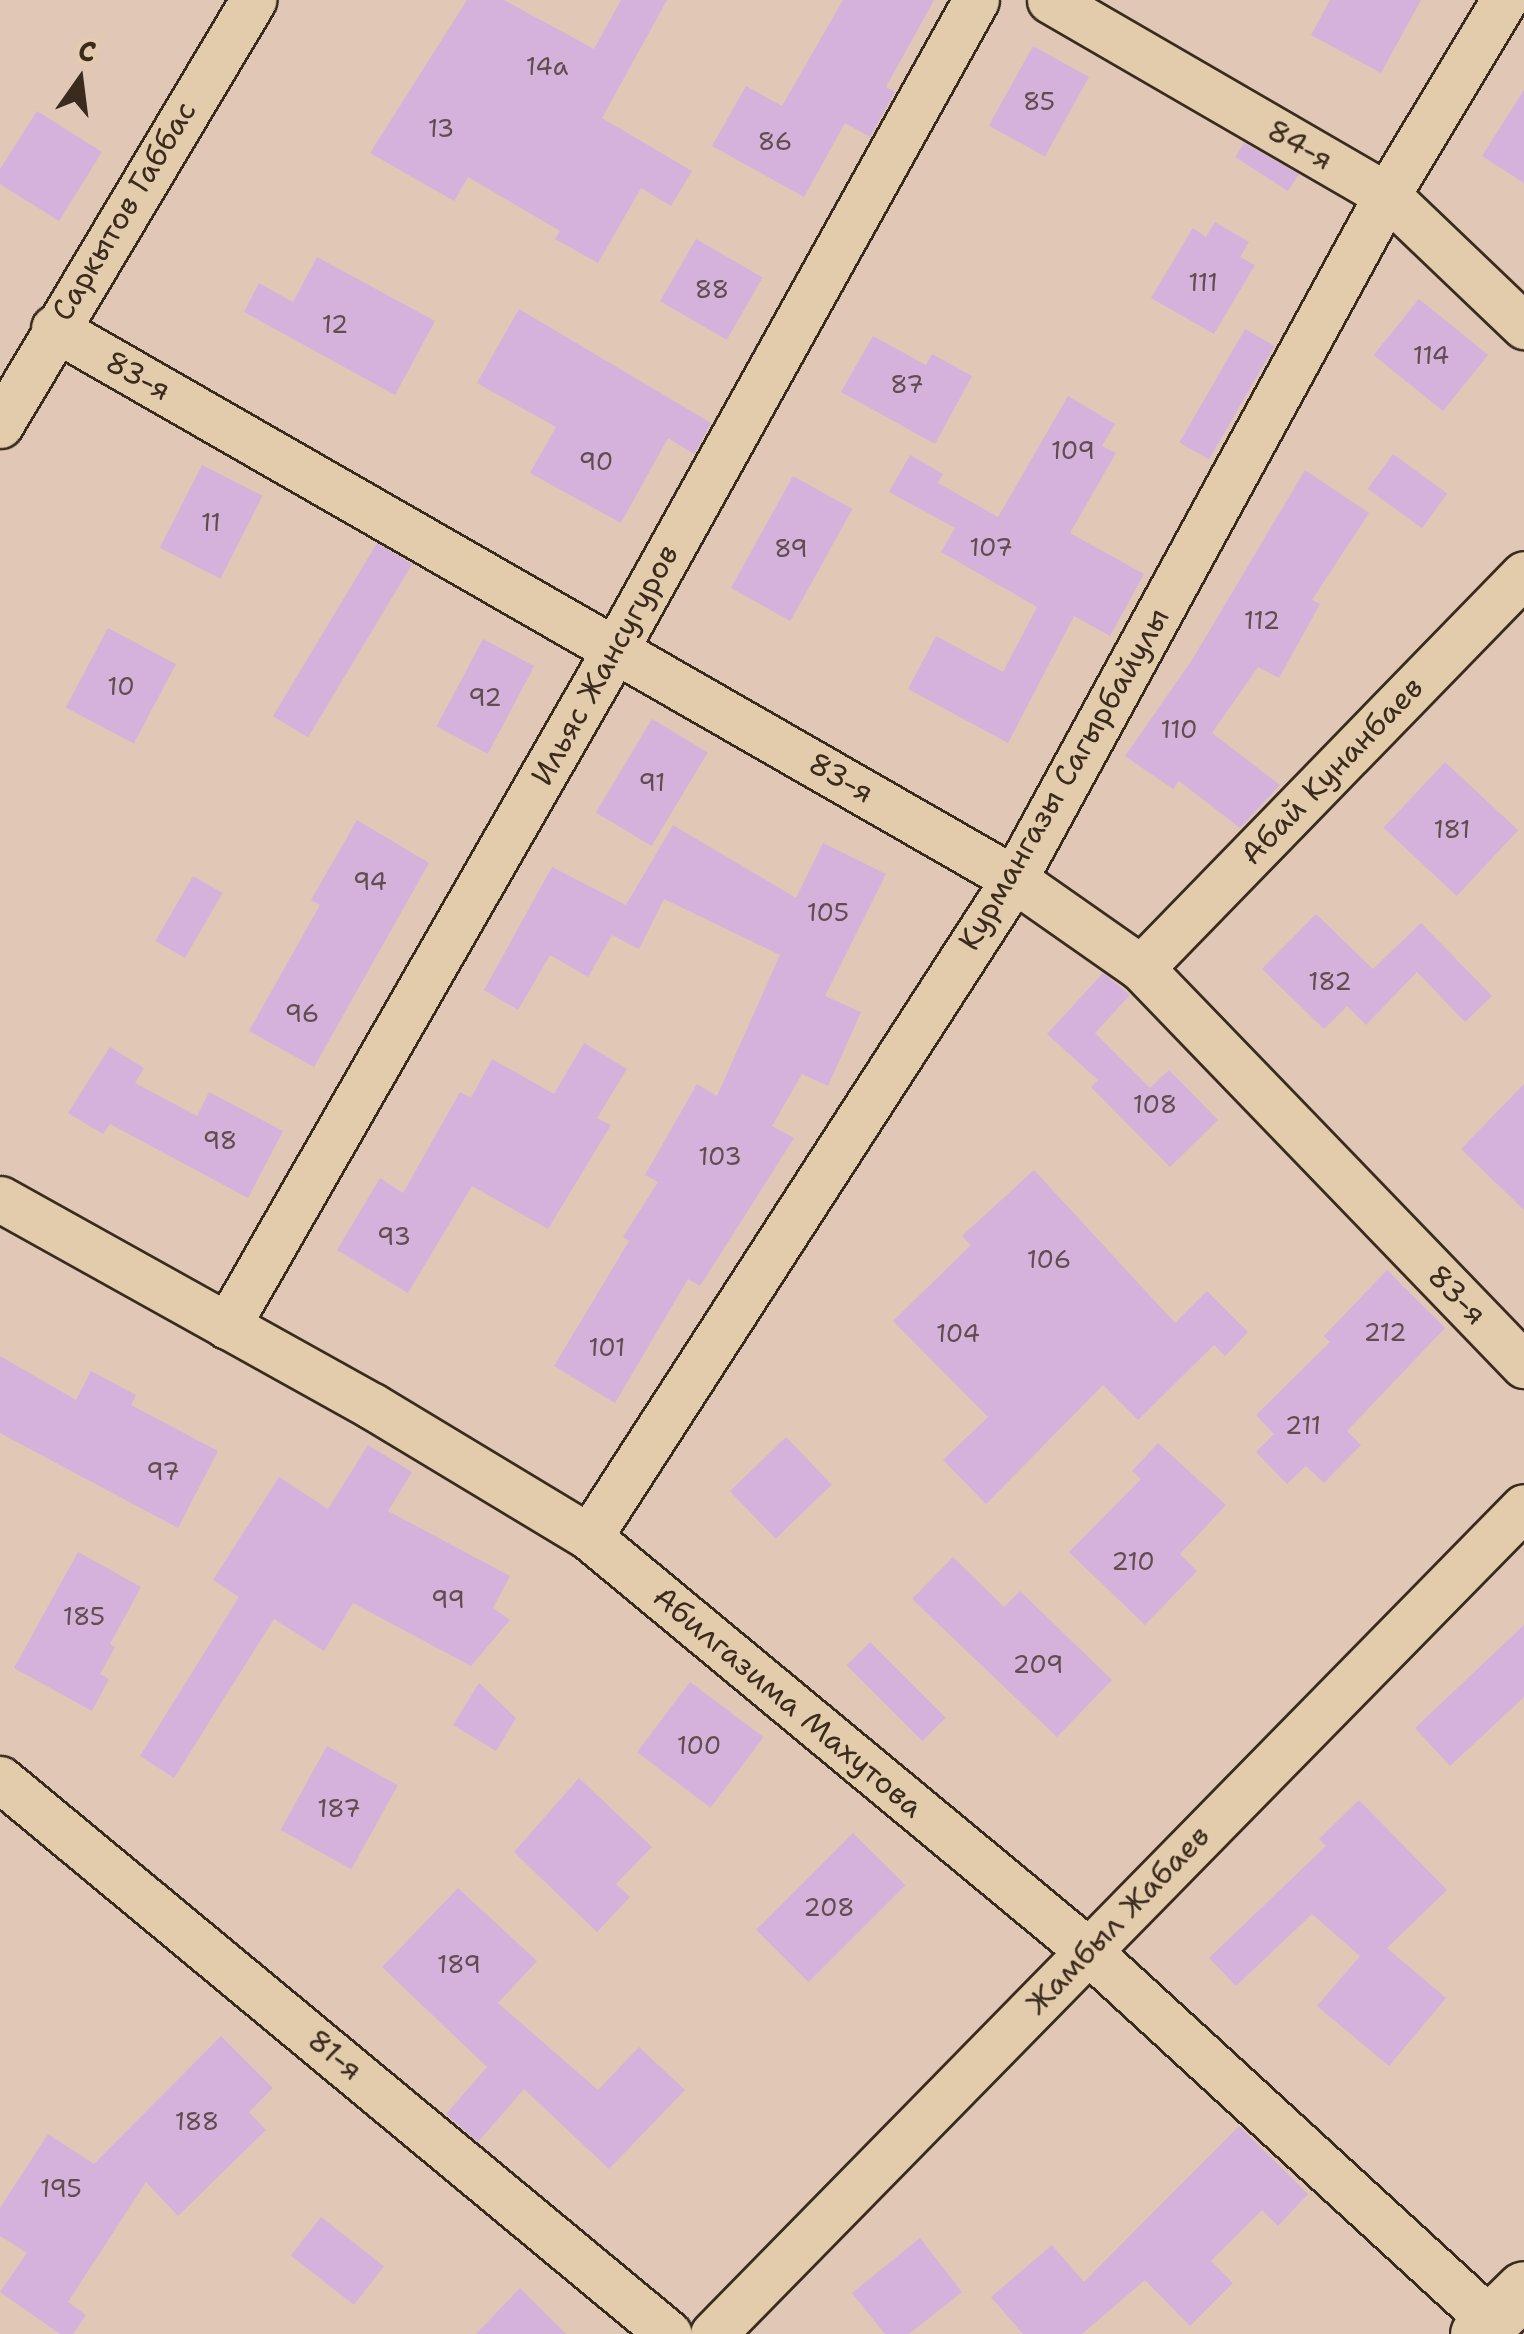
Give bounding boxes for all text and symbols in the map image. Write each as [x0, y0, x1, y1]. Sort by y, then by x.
north arrow [30, 30, 130, 130]
text: С [74, 30, 100, 71]
house number: 14а [526, 51, 568, 81]
house number: 85 [1023, 86, 1055, 116]
street label: Саркытов Габбас [44, 95, 204, 327]
street label: 84-я [1261, 112, 1339, 178]
house number: 13 [428, 113, 454, 143]
house number: 86 [758, 126, 792, 156]
house number: 111 [1188, 267, 1218, 297]
house number: 88 [695, 274, 729, 304]
house number: 12 [322, 309, 348, 339]
house number: 114 [1413, 340, 1449, 370]
street label: 83-я [99, 344, 177, 408]
house number: 87 [890, 369, 924, 399]
house number: 109 [1051, 435, 1095, 465]
house number: 90 [579, 446, 613, 476]
house number: 11 [201, 507, 221, 537]
house number: 107 [969, 532, 1013, 562]
house number: 89 [774, 533, 808, 563]
street label: Ильяс Жансугуров [524, 538, 686, 792]
street label: Курмангазы Сагырбайулы [951, 601, 1177, 957]
house number: 112 [1244, 605, 1280, 635]
street label: Абай Кунанбаев [1233, 670, 1431, 872]
house number: 10 [107, 671, 135, 701]
house number: 92 [468, 682, 502, 712]
house number: 110 [1161, 714, 1197, 744]
street label: 83-я [802, 745, 880, 811]
house number: 91 [638, 767, 666, 797]
house number: 181 [1434, 814, 1470, 844]
house number: 94 [353, 866, 387, 896]
house number: 105 [807, 897, 849, 927]
house number: 182 [1308, 966, 1352, 996]
house number: 96 [285, 998, 319, 1028]
house number: 108 [1133, 1089, 1177, 1119]
house number: 98 [203, 1125, 237, 1155]
house number: 103 [698, 1141, 742, 1171]
house number: 93 [377, 1221, 411, 1251]
house number: 106 [1027, 1244, 1071, 1274]
street label: 83-я [1420, 1258, 1494, 1332]
house number: 212 [1364, 1317, 1406, 1347]
house number: 104 [936, 1318, 980, 1348]
house number: 101 [589, 1332, 625, 1362]
house number: 211 [1285, 1410, 1321, 1440]
house number: 97 [146, 1456, 180, 1486]
house number: 210 [1111, 1546, 1155, 1576]
street label: Абилгазима Махутова [646, 1579, 930, 1825]
house number: 99 [431, 1584, 465, 1614]
house number: 185 [63, 1601, 105, 1631]
house number: 209 [1013, 1649, 1063, 1679]
house number: 100 [677, 1730, 721, 1760]
house number: 187 [317, 1793, 361, 1823]
street label: Жамбыл Жабаев [1019, 1818, 1217, 2022]
house number: 208 [803, 1892, 855, 1922]
house number: 189 [437, 1949, 481, 1979]
street label: 81-я [300, 2022, 370, 2088]
house number: 188 [175, 2106, 219, 2136]
house number: 195 [40, 2173, 82, 2203]

